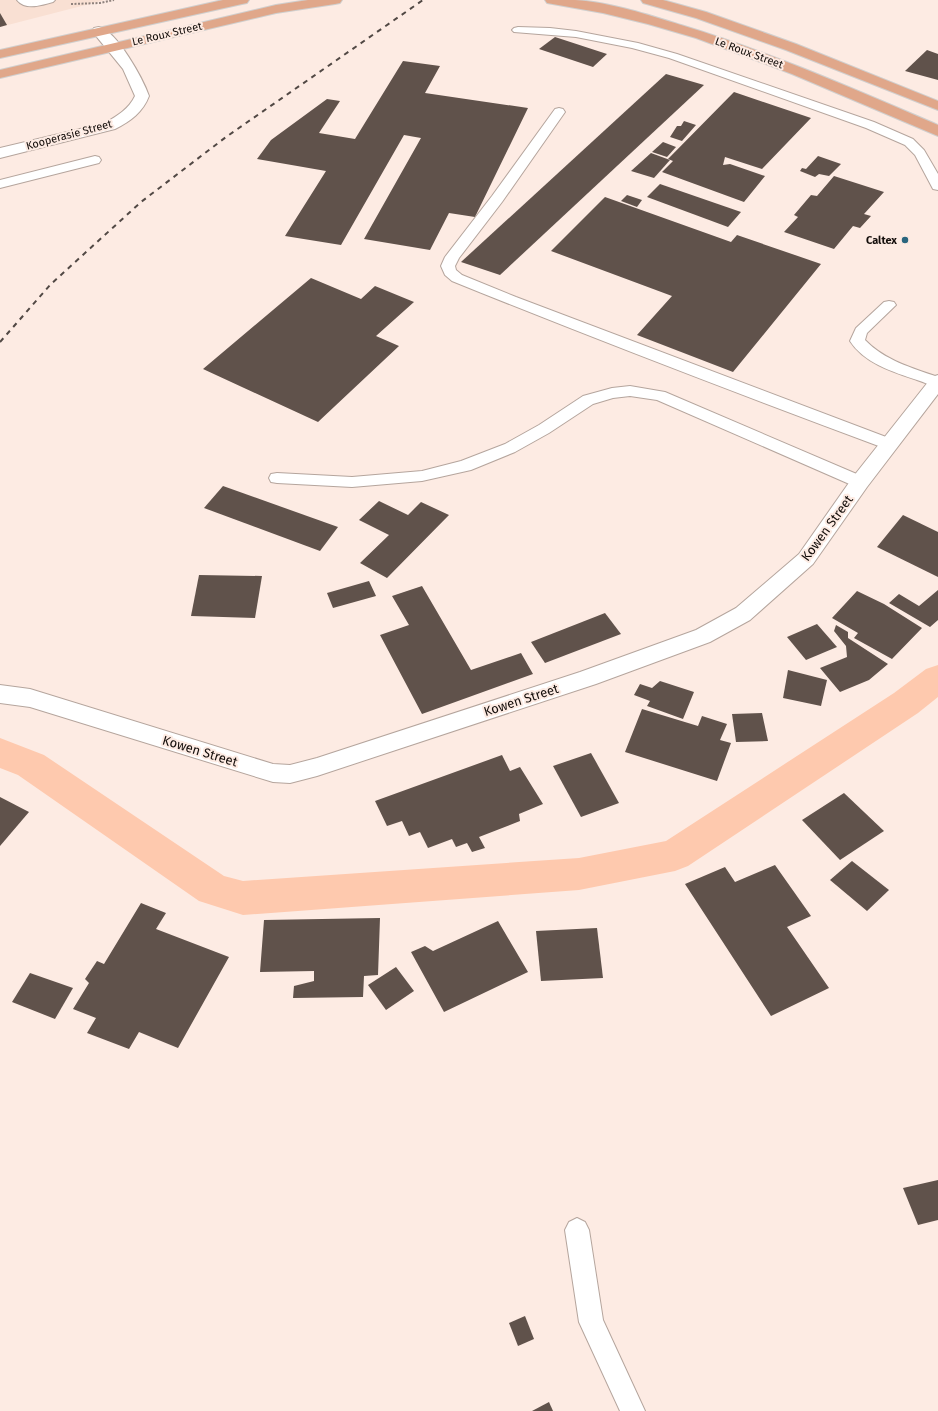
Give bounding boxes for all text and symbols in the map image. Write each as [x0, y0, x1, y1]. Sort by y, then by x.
street label: Le Roux Street [131, 20, 203, 48]
street label: Le Roux Street [713, 35, 785, 71]
street label: Kooperasie Street [25, 117, 113, 153]
place label: Caltex [866, 234, 897, 247]
marker: Caltex [900, 235, 910, 245]
street label: Kowen Street [798, 492, 856, 564]
street label: Kowen Street [482, 681, 561, 719]
street label: Kowen Street [161, 732, 240, 770]

